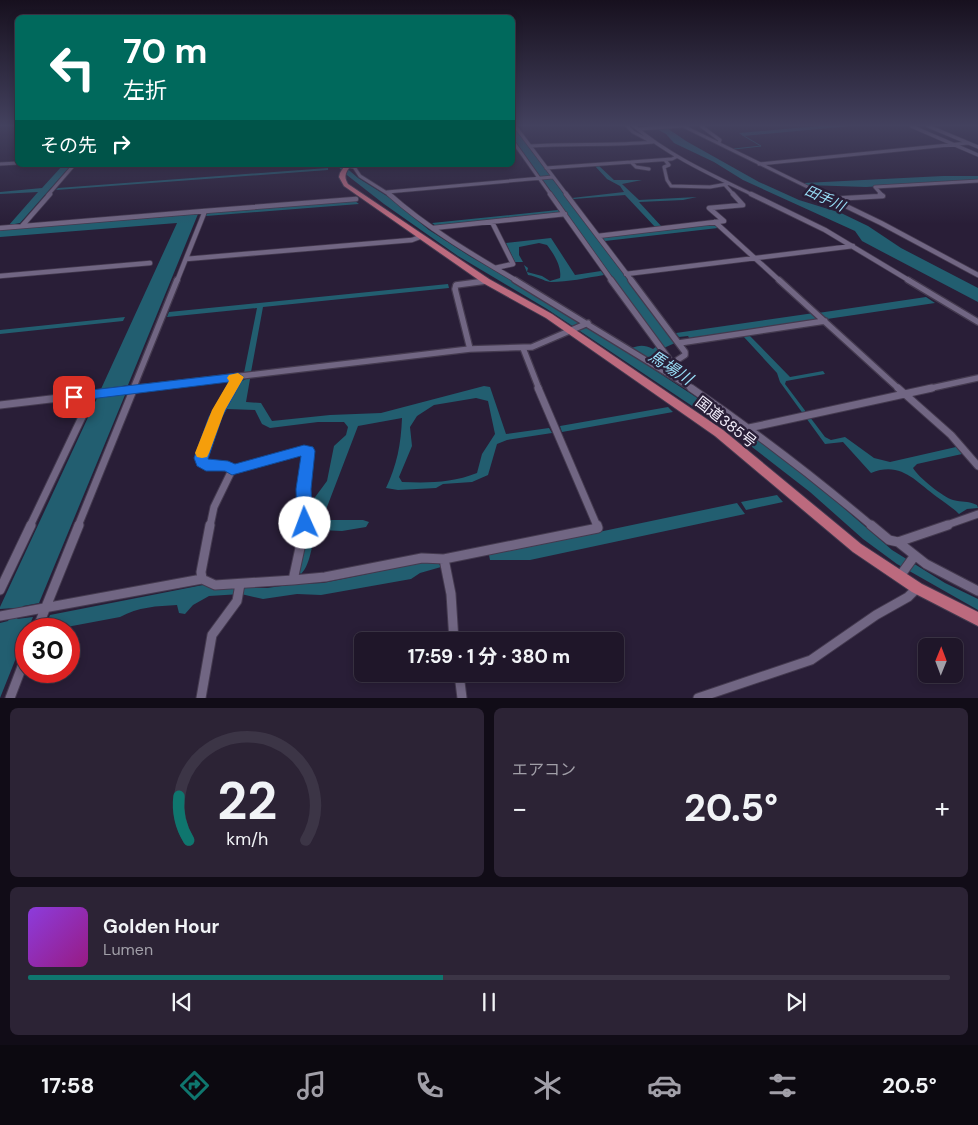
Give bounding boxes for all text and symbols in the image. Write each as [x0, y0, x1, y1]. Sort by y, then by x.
text: 70 m [123, 28, 207, 74]
icon: left [40, 35, 105, 100]
text: 左折 [123, 76, 167, 105]
icon: right [107, 130, 135, 158]
text: その先 [40, 133, 97, 158]
water label: 田手川 [802, 181, 850, 216]
water label: 馬場川 [645, 346, 698, 390]
pin [53, 376, 95, 418]
icon: arrive [60, 383, 88, 411]
street label: 国道385号 [691, 392, 761, 452]
position arrow [278, 496, 330, 548]
speed limit sign: 30 [15, 618, 80, 683]
north arrow [918, 638, 962, 682]
map controls [918, 638, 963, 683]
text: 17:59 · 1 分 · 380 m [408, 644, 570, 669]
text: エアコン [512, 759, 576, 780]
text: 22 [217, 767, 277, 835]
text: 20.5° [684, 783, 778, 833]
text: − [512, 790, 527, 827]
text: + [935, 790, 950, 827]
text: km/h [226, 827, 268, 851]
text: Golden Hour [103, 914, 219, 939]
text: Lumen [103, 939, 153, 960]
icon: previous [168, 988, 196, 1016]
icon: pause [475, 988, 503, 1016]
icon: next [782, 988, 810, 1016]
icon: directions [177, 1068, 212, 1103]
icon: music [294, 1068, 329, 1103]
icon: phone [412, 1068, 447, 1103]
icon: climate [530, 1068, 565, 1103]
icon: car [647, 1068, 682, 1103]
icon: filters [765, 1068, 800, 1103]
text: 17:58 [41, 1071, 94, 1100]
text: 20.5° [882, 1071, 937, 1100]

